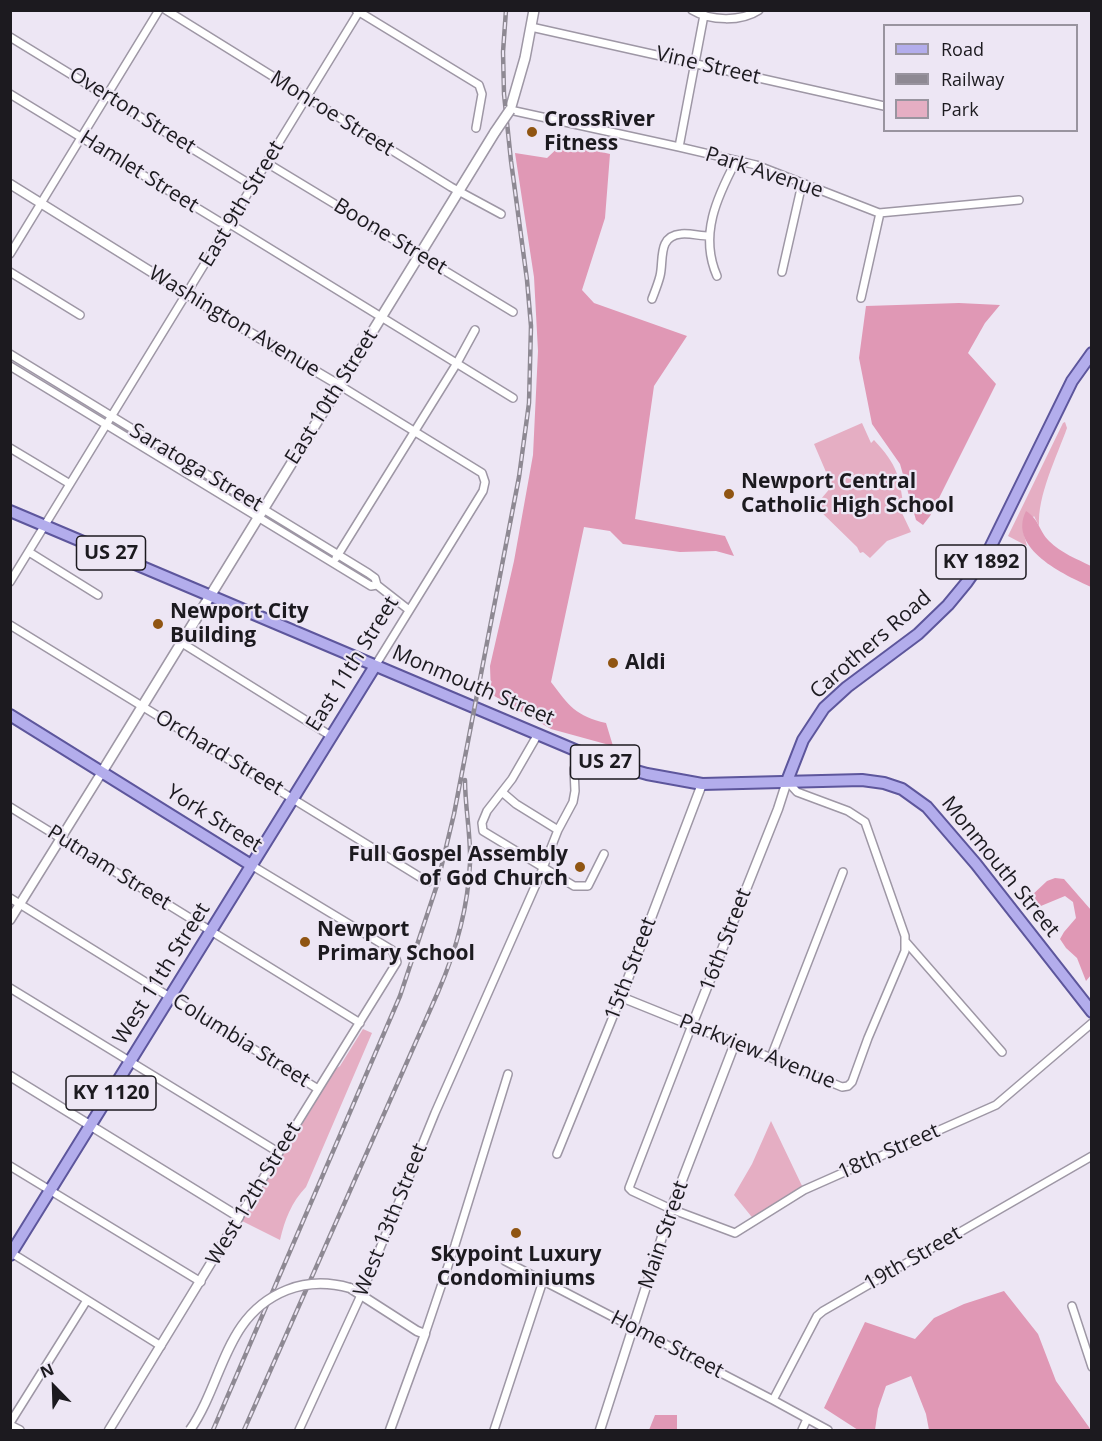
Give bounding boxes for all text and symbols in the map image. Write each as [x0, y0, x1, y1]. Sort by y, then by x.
legend [883, 24, 1078, 132]
text: Road [941, 37, 984, 61]
street label: Vine Street [653, 42, 763, 90]
street label: Overton Street [64, 62, 200, 160]
street label: Monroe Street [265, 66, 399, 162]
text: Railway [941, 67, 1004, 91]
text: Park [941, 97, 979, 121]
place label: CrossRiver Fitness [544, 107, 655, 157]
street label: Hamlet Street [75, 125, 203, 219]
marker: CrossRiver Fitness [525, 125, 539, 139]
street label: East 9th Street [194, 136, 290, 272]
street label: Park Avenue [702, 142, 826, 204]
street label: Boone Street [329, 193, 451, 281]
street label: Washington Avenue [144, 261, 324, 383]
street label: East 10th Street [280, 325, 384, 469]
street label: Saratoga Street [125, 418, 267, 518]
place label: Newport Central Catholic High School [741, 469, 954, 519]
marker: Newport Central Catholic High School [722, 487, 736, 501]
road number: US 27 [76, 536, 146, 570]
road number: KY 1892 [936, 545, 1026, 579]
street label: Carothers Road [805, 585, 937, 705]
street label: East 11th Street [301, 592, 405, 736]
place label: Newport City Building [170, 599, 309, 649]
marker: Newport City Building [151, 617, 165, 631]
street label: Monmouth Street [388, 640, 558, 732]
place label: Aldi [625, 650, 666, 676]
marker: Aldi [606, 656, 620, 670]
street label: Orchard Street [150, 705, 288, 801]
road number: US 27 [570, 745, 640, 779]
street label: York Street [161, 780, 267, 858]
street label: Monmouth Street [936, 792, 1064, 942]
street label: Putnam Street [42, 820, 176, 916]
place label: Full Gospel Assembly of God Church [348, 842, 568, 892]
marker: Full Gospel Assembly of God Church [573, 860, 587, 874]
street label: 16th Street [695, 885, 757, 995]
street label: West 11th Street [108, 898, 216, 1050]
street label: 15th Street [600, 914, 662, 1024]
place label: Newport Primary School [317, 917, 475, 967]
marker: Newport Primary School [298, 935, 312, 949]
street label: Columbia Street [168, 989, 314, 1093]
street label: Parkview Avenue [675, 1009, 839, 1095]
road number: KY 1120 [66, 1076, 156, 1110]
street label: West 12th Street [201, 1118, 307, 1270]
street label: 18th Street [834, 1118, 944, 1186]
street label: West 13th Street [349, 1140, 433, 1300]
street label: Main Street [634, 1178, 694, 1292]
street label: 19th Street [860, 1221, 966, 1297]
marker: Skypoint Luxury Condominiums [509, 1226, 523, 1240]
place label: Skypoint Luxury Condominiums [431, 1242, 601, 1292]
street label: Home Street [606, 1306, 728, 1384]
north arrow [24, 1357, 84, 1417]
text: N [37, 1358, 57, 1383]

